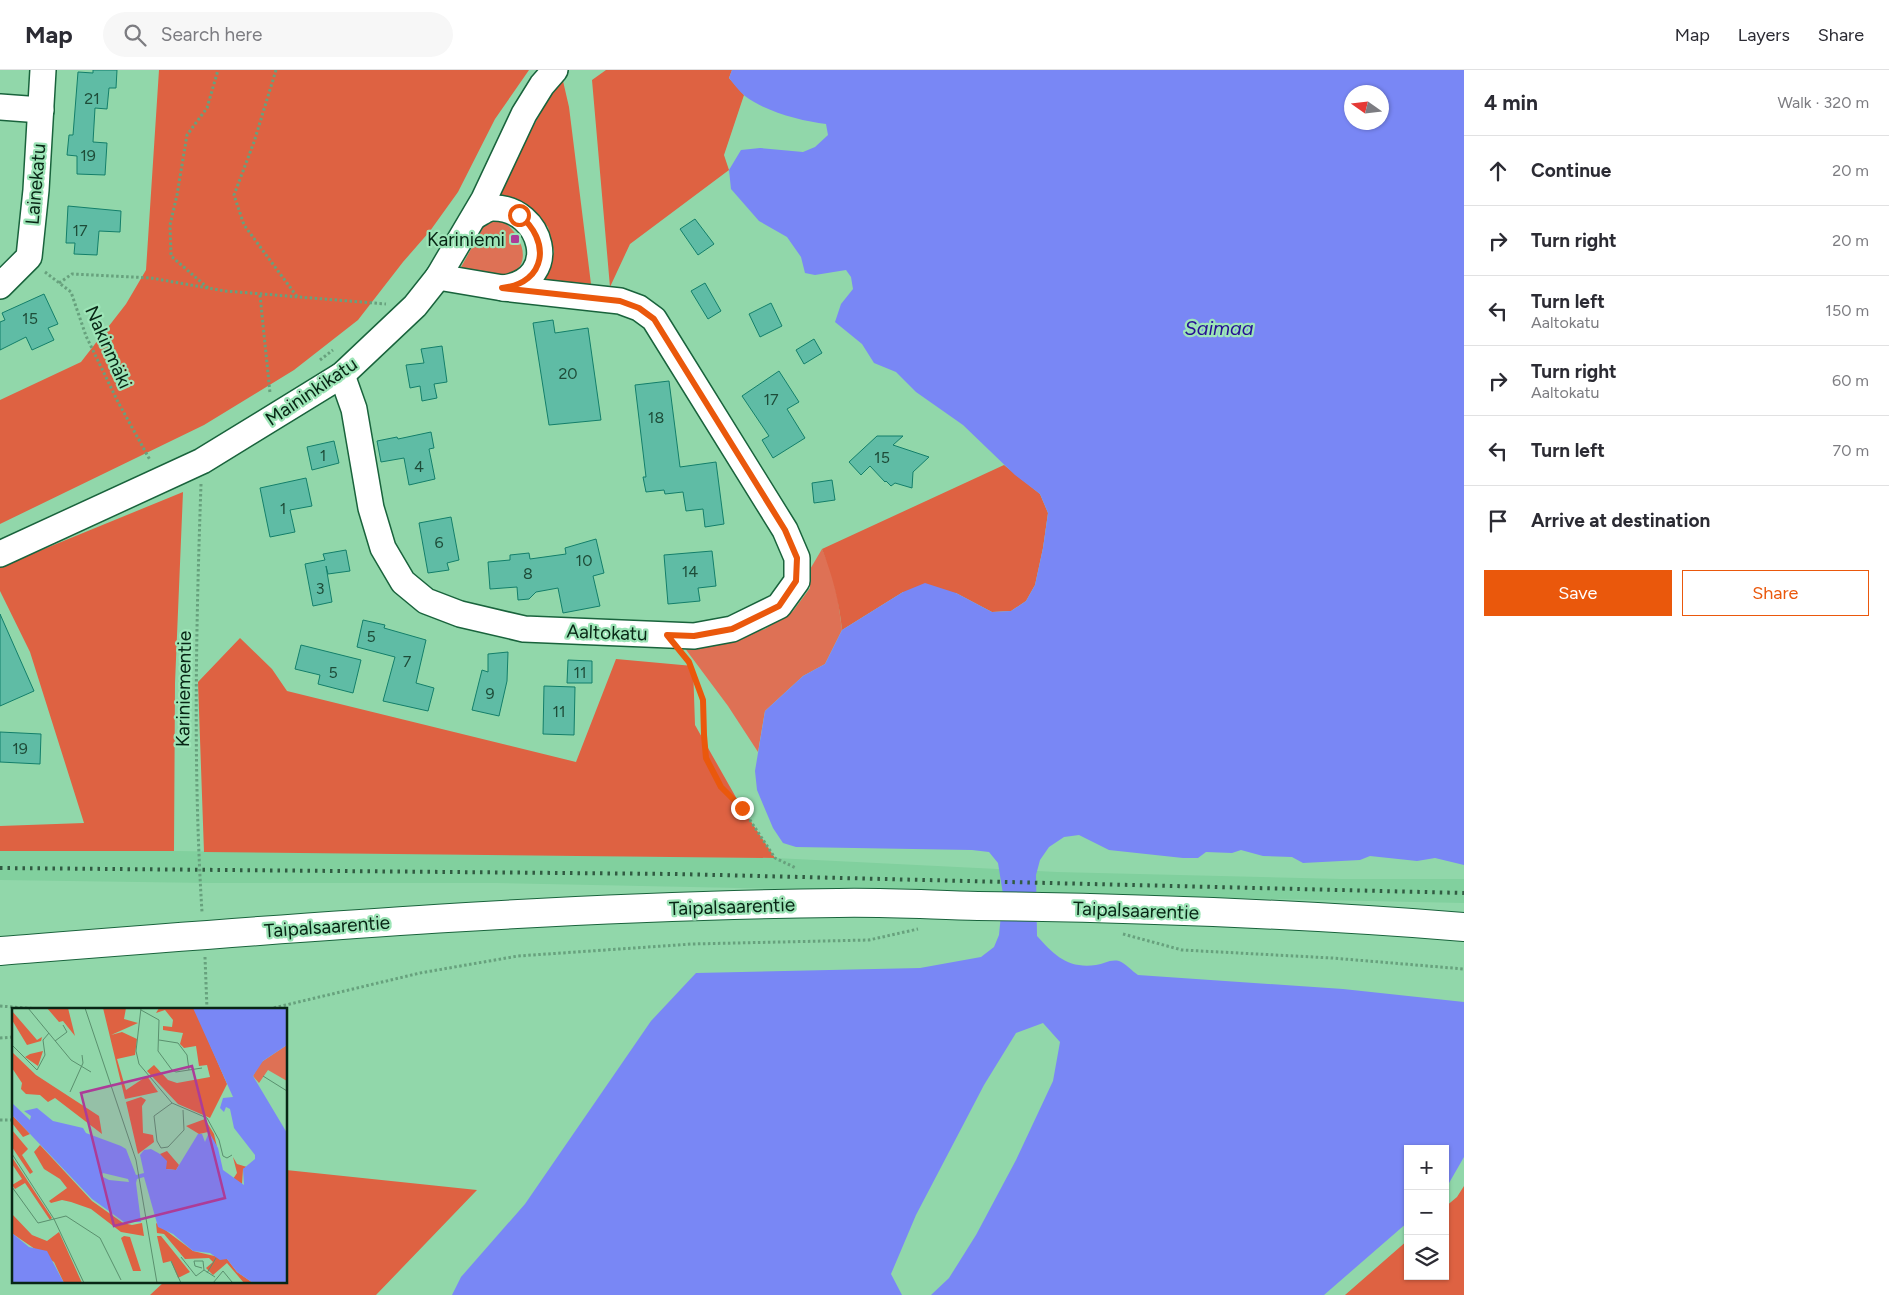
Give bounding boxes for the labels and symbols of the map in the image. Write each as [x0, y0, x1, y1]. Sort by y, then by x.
north arrow [1344, 85, 1389, 130]
house number: 21 [84, 89, 100, 108]
street label: Lainekatu [20, 142, 51, 226]
house number: 19 [80, 146, 96, 165]
route start [508, 204, 531, 227]
house number: 17 [72, 221, 88, 240]
place label: Kariniemi [427, 228, 505, 251]
marker: Kariniemi [509, 233, 521, 245]
street label: Nakinmäki [80, 302, 137, 392]
house number: 15 [22, 309, 38, 328]
water label: Saimaa [1184, 316, 1254, 340]
street label: Maininkikatu [261, 352, 362, 431]
house number: 20 [558, 364, 578, 383]
house number: 17 [763, 390, 779, 409]
house number: 18 [648, 408, 664, 427]
house number: 1 [320, 446, 326, 465]
house number: 15 [874, 448, 890, 467]
house number: 4 [414, 457, 424, 476]
house number: 1 [280, 499, 286, 518]
house number: 6 [434, 533, 444, 552]
house number: 10 [576, 551, 592, 570]
house number: 14 [682, 562, 698, 581]
house number: 8 [523, 564, 533, 583]
house number: 3 [316, 579, 324, 598]
street label: Aaltokatu [566, 620, 648, 645]
house number: 5 [366, 627, 376, 646]
street label: Kariniementie [171, 631, 196, 747]
house number: 7 [403, 652, 412, 671]
house number: 5 [328, 663, 338, 682]
house number: 11 [573, 663, 587, 682]
house number: 9 [485, 684, 495, 703]
house number: 11 [552, 702, 566, 721]
house number: 19 [12, 739, 28, 758]
route end [731, 797, 754, 820]
street label: Taipalsaarentie [669, 893, 795, 920]
street label: Taipalsaarentie [1073, 897, 1199, 924]
street label: Taipalsaarentie [263, 911, 391, 942]
inset map [12, 1008, 288, 1282]

